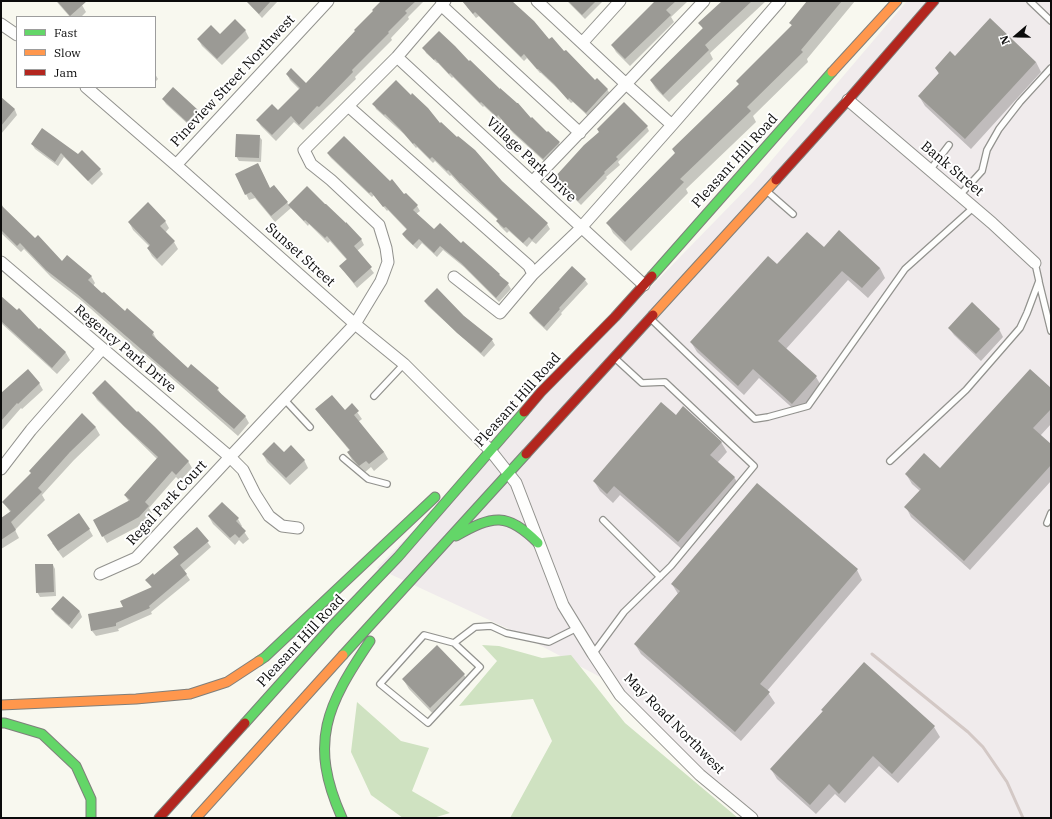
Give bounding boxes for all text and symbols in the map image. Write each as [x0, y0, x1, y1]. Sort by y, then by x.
street label: Pineview Street Northwest [167, 12, 299, 150]
legend [16, 16, 156, 88]
north arrow [996, 16, 1036, 56]
text: Fast [54, 25, 78, 40]
text: N [997, 34, 1013, 47]
text: Slow [54, 45, 81, 60]
text: Jam [54, 65, 77, 80]
street label: Pleasant Hill Road [689, 111, 781, 211]
street label: Village Park Drive [483, 114, 579, 206]
street label: Bank Street [917, 138, 987, 200]
street label: Sunset Street [262, 219, 338, 291]
street label: Regency Park Drive [71, 301, 179, 397]
street label: Pleasant Hill Road [472, 350, 564, 450]
street label: Regal Park Court [123, 457, 211, 549]
street label: Pleasant Hill Road [254, 591, 348, 691]
street label: May Road Northwest [620, 670, 728, 778]

